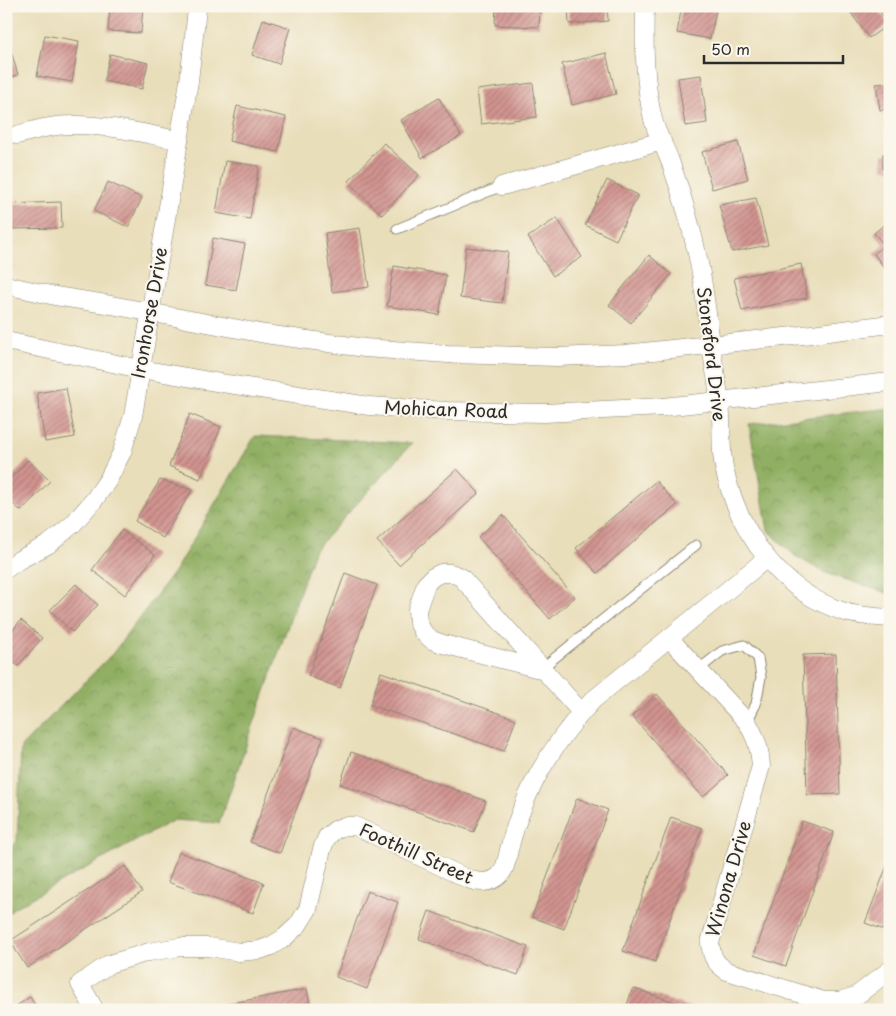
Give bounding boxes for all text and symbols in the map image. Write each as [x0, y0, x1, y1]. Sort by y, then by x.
scale bar [704, 32, 842, 64]
text: 50 m [711, 37, 750, 60]
street label: Ironhorse Drive [124, 245, 173, 380]
street label: Stoneford Drive [691, 285, 734, 423]
street label: Mohican Road [383, 393, 509, 424]
street label: Foothill Street [355, 815, 478, 890]
street label: Winona Drive [698, 817, 757, 940]

